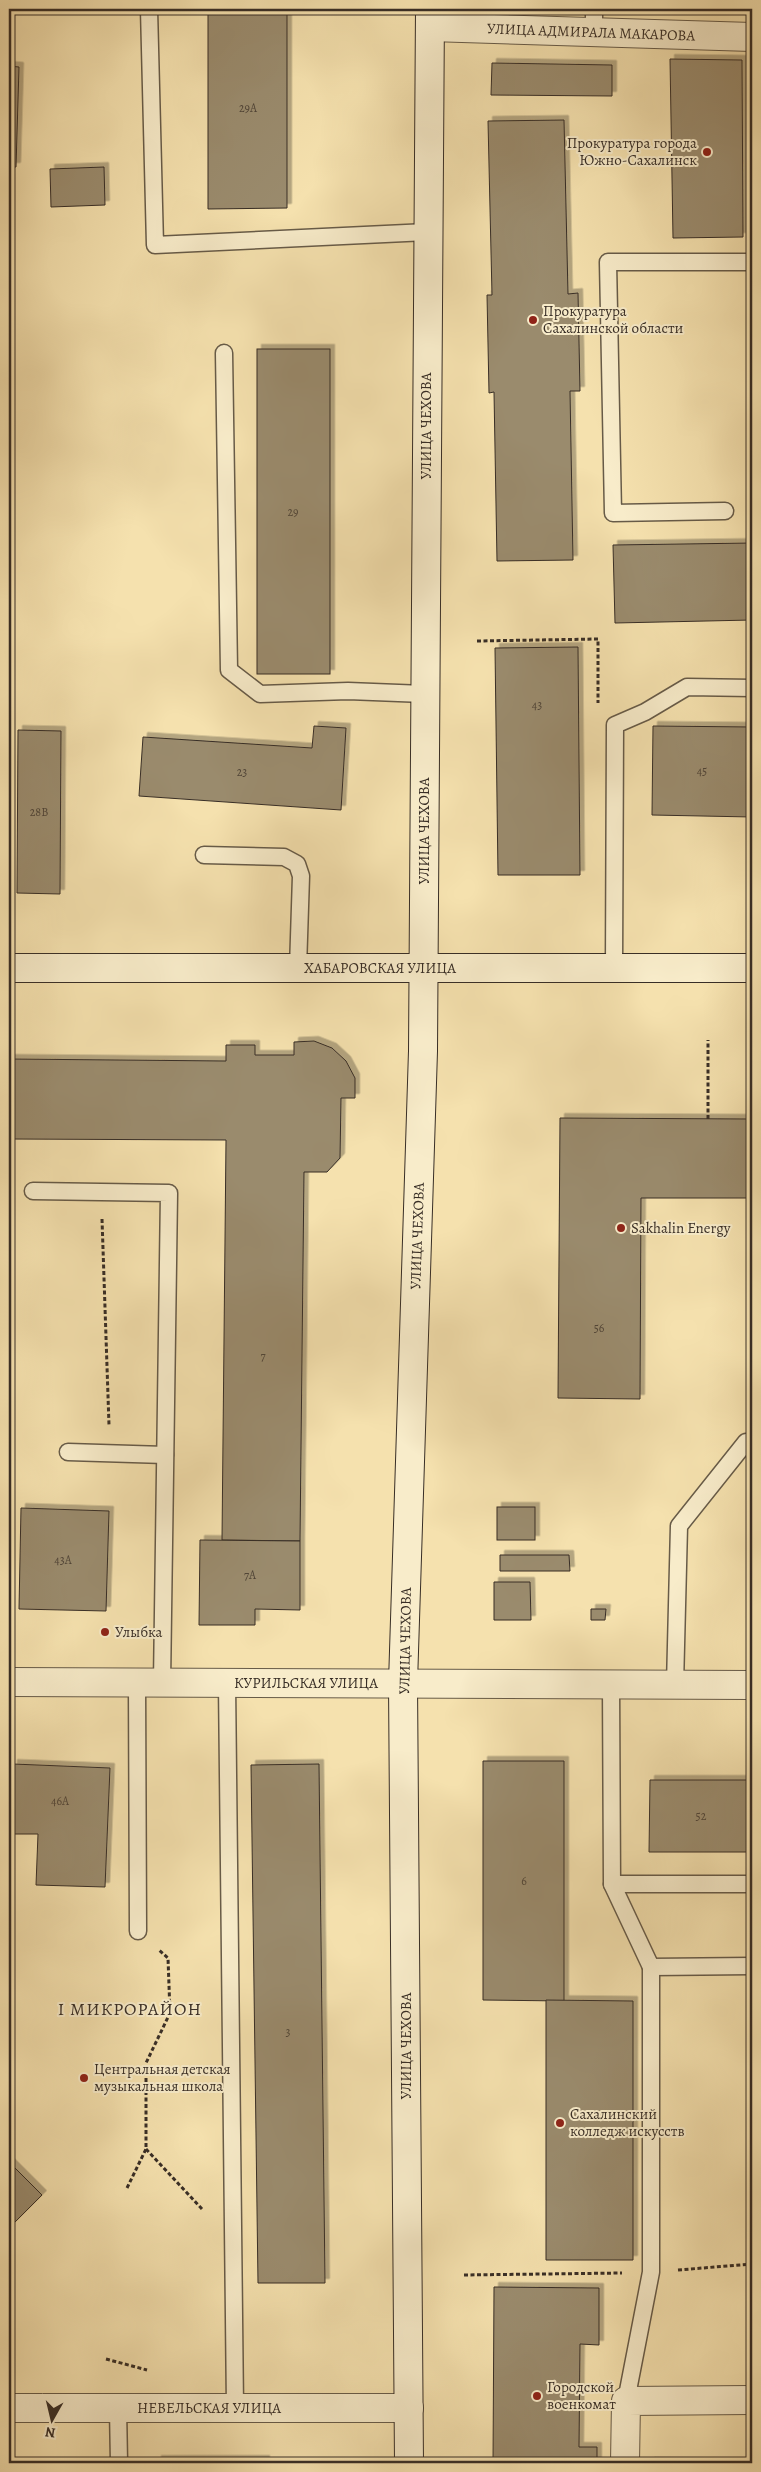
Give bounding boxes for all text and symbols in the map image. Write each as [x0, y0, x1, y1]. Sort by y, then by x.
street label: УЛИЦА АДМИРАЛА МАКАРОВА [487, 18, 696, 46]
house number: 29А [239, 100, 258, 116]
place label: Прокуратура города Южно-Сахалинск [567, 133, 697, 170]
marker: Прокуратура города Южно-Сахалинск [701, 146, 713, 158]
place label: Прокуратура Сахалинской области [543, 301, 684, 338]
marker: Прокуратура Сахалинской области [527, 314, 539, 326]
street label: УЛИЦА ЧЕХОВА [416, 372, 436, 480]
house number: 29 [287, 504, 299, 520]
house number: 43 [532, 697, 542, 713]
house number: 45 [697, 763, 707, 779]
house number: 23 [237, 764, 247, 780]
street label: УЛИЦА ЧЕХОВА [414, 777, 434, 885]
house number: 28В [30, 804, 48, 820]
street label: ХАБАРОВСКАЯ УЛИЦА [304, 958, 456, 978]
street label: УЛИЦА ЧЕХОВА [405, 1182, 429, 1290]
place label: Sakhalin Energy [631, 1218, 731, 1238]
marker: Sakhalin Energy [615, 1222, 627, 1234]
house number: 56 [594, 1320, 605, 1336]
house number: 7 [260, 1348, 266, 1364]
house number: 43А [54, 1552, 73, 1568]
house number: 7А [244, 1567, 257, 1583]
street label: УЛИЦА ЧЕХОВА [394, 1587, 416, 1695]
place label: Улыбка [115, 1622, 163, 1642]
marker: Улыбка [99, 1626, 111, 1638]
street label: КУРИЛЬСКАЯ УЛИЦА [234, 1673, 378, 1693]
house number: 46А [51, 1793, 70, 1809]
house number: 52 [696, 1808, 707, 1824]
house number: 6 [521, 1873, 527, 1889]
street label: УЛИЦА ЧЕХОВА [396, 1992, 416, 2100]
district label: I МИКРОРАЙОН [58, 1997, 202, 2021]
house number: 3 [286, 2024, 291, 2040]
place label: Центральная детская музыкальная школа [94, 2059, 231, 2096]
marker: Центральная детская музыкальная школа [78, 2072, 90, 2084]
place label: Сахалинский колледж искусств [570, 2104, 685, 2141]
marker: Сахалинский колледж искусств [554, 2117, 566, 2129]
place label: Городской военкомат [547, 2377, 616, 2414]
marker: Городской военкомат [531, 2390, 543, 2402]
north arrow [28, 2394, 78, 2444]
street label: НЕВЕЛЬСКАЯ УЛИЦА [137, 2398, 281, 2418]
text: N [44, 2422, 57, 2442]

